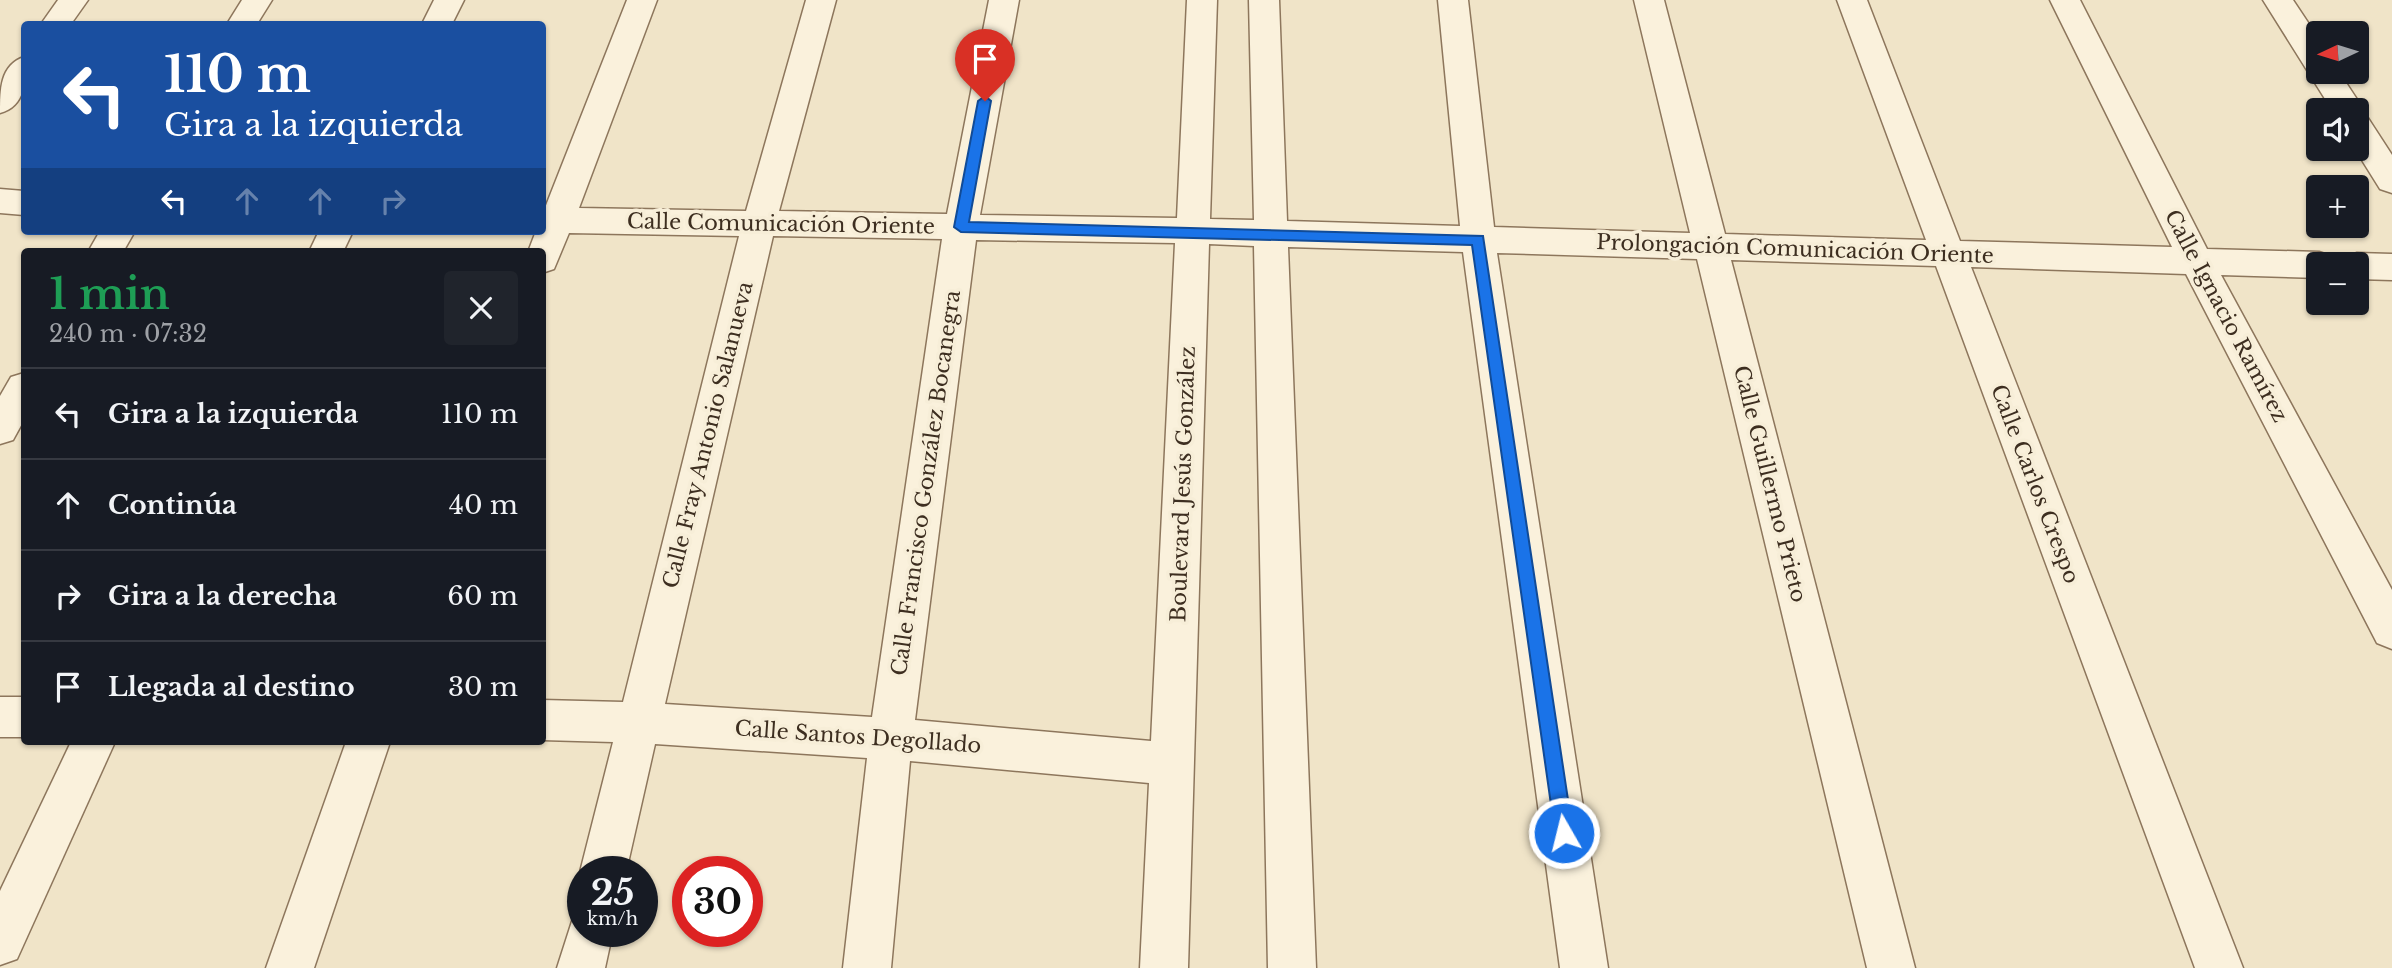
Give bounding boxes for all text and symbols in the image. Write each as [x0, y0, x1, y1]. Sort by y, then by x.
north arrow [2306, 21, 2370, 84]
map controls [2306, 21, 2369, 315]
pin [955, 29, 1015, 101]
icon: arrive [966, 40, 1004, 78]
text: 110 m [164, 44, 311, 105]
icon: left [49, 49, 140, 140]
button: sound [2306, 98, 2369, 161]
text: Gira a la izquierda [164, 105, 463, 145]
button: + [2306, 175, 2369, 238]
icon: left [155, 182, 193, 220]
icon: ahead [228, 182, 266, 220]
icon: ahead [301, 182, 339, 220]
icon: right [374, 182, 412, 220]
street label: Calle Ignacio Ramírez [2159, 205, 2293, 427]
street label: Calle Comunicación Oriente [627, 208, 935, 240]
street label: Prolongación Comunicación Oriente [1596, 229, 1994, 269]
button: − [2306, 252, 2369, 315]
text: 1 min [49, 268, 170, 320]
button: close [444, 271, 518, 345]
street label: Calle Fray Antonio Salanueva [657, 279, 759, 591]
street label: Calle Francisco González Bocanegra [886, 288, 966, 677]
text: 240 m · 07:32 [49, 320, 207, 348]
street label: Boulevard Jesús González [1165, 346, 1201, 622]
street label: Calle Guillermo Prieto [1728, 363, 1812, 605]
street label: Calle Carlos Crespo [1985, 381, 2085, 587]
icon: left [49, 395, 87, 433]
text: Gira a la izquierda [108, 398, 358, 430]
text: 110 m [441, 398, 518, 430]
icon: ahead [49, 486, 87, 524]
text: Continúa [108, 489, 237, 521]
text: 40 m [449, 489, 518, 521]
icon: right [49, 577, 87, 615]
text: Gira a la derecha [108, 580, 337, 612]
text: 60 m [447, 580, 518, 612]
icon: arrive [49, 668, 87, 706]
text: Llegada al destino [108, 671, 355, 703]
text: 30 m [448, 671, 518, 703]
street label: Calle Santos Degollado [734, 715, 982, 759]
position arrow [1527, 796, 1601, 870]
speed limit sign: 30 [672, 856, 763, 947]
text: 25 [591, 871, 634, 914]
text: km/h [587, 908, 638, 930]

